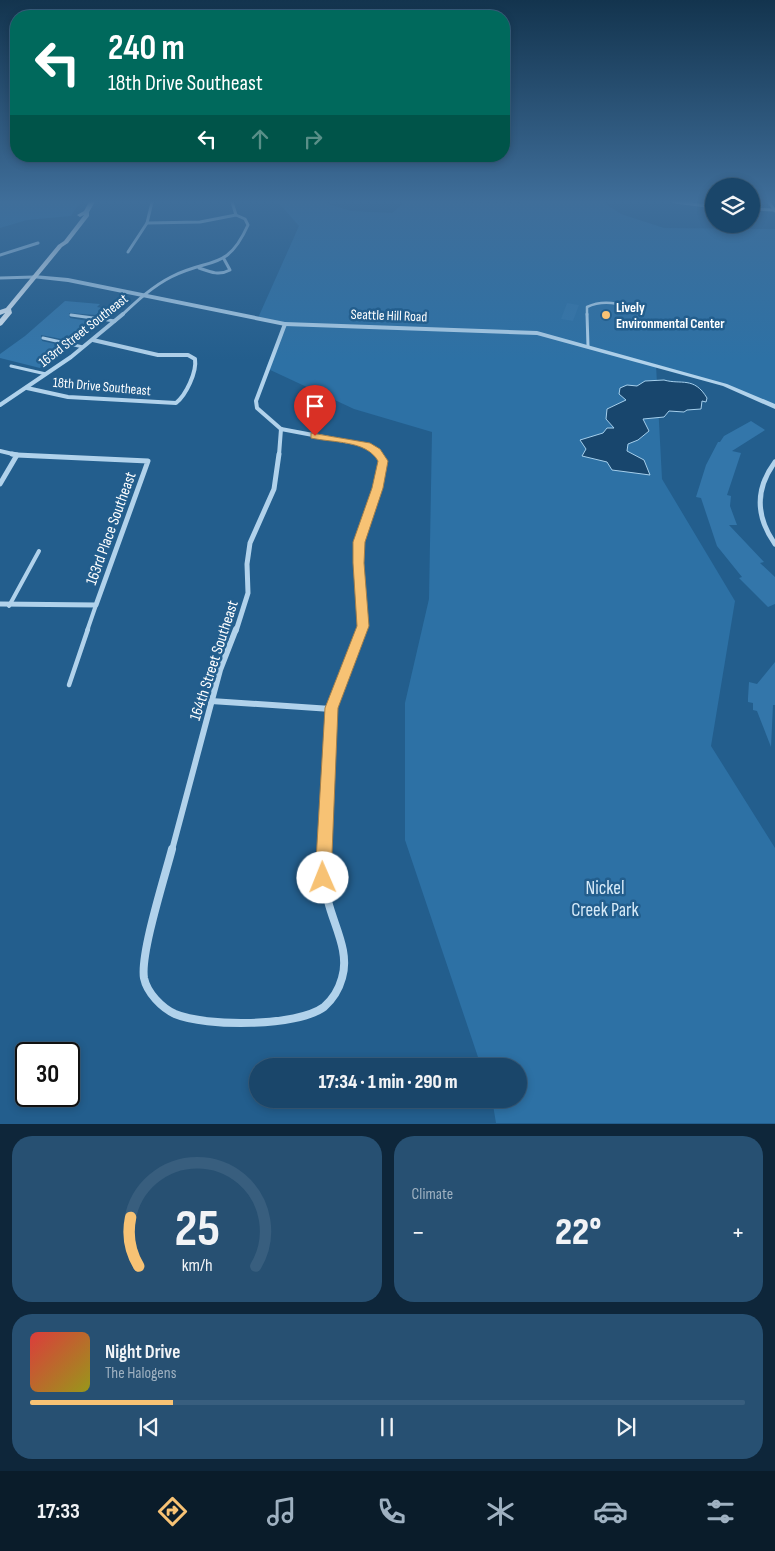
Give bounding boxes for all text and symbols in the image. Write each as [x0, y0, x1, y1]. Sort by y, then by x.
text: 240 m [108, 27, 185, 70]
icon: left [25, 30, 90, 95]
text: 18th Drive Southeast [108, 70, 263, 97]
icon: left [193, 125, 221, 153]
icon: ahead [246, 125, 274, 153]
icon: right [299, 125, 327, 153]
map controls [705, 178, 760, 233]
button: layers [705, 178, 760, 233]
street label: 163rd Street Southeast [35, 290, 131, 371]
place label: Lively Environmental Center [616, 299, 725, 332]
street label: Seattle Hill Road [350, 306, 428, 325]
marker: Lively Environmental Center [600, 309, 612, 321]
street label: 18th Drive Southeast [52, 374, 152, 399]
pin [294, 385, 336, 436]
icon: arrive [301, 392, 329, 420]
street label: 163rd Place Southeast [82, 469, 141, 588]
street label: 164th Street Southeast [186, 598, 243, 723]
position arrow [296, 851, 348, 903]
park label: Nickel Creek Park [571, 877, 640, 922]
speed limit sign: 30 [15, 1042, 80, 1107]
text: 17:34 · 1 min · 290 m [318, 1071, 458, 1094]
text: Climate [412, 1185, 453, 1204]
text: 25 [174, 1198, 220, 1261]
text: 22° [555, 1210, 601, 1255]
text: − [412, 1216, 425, 1249]
text: + [731, 1216, 745, 1249]
text: km/h [181, 1255, 212, 1276]
text: Night Drive [105, 1341, 180, 1364]
text: The Halogens [105, 1364, 176, 1383]
icon: previous [135, 1413, 163, 1441]
icon: pause [373, 1413, 401, 1441]
icon: next [612, 1413, 640, 1441]
icon: directions [155, 1494, 190, 1529]
icon: music [264, 1494, 299, 1529]
icon: phone [374, 1494, 409, 1529]
icon: climate [483, 1494, 518, 1529]
icon: car [593, 1494, 628, 1529]
icon: filters [703, 1494, 738, 1529]
text: 17:33 [37, 1498, 80, 1525]

